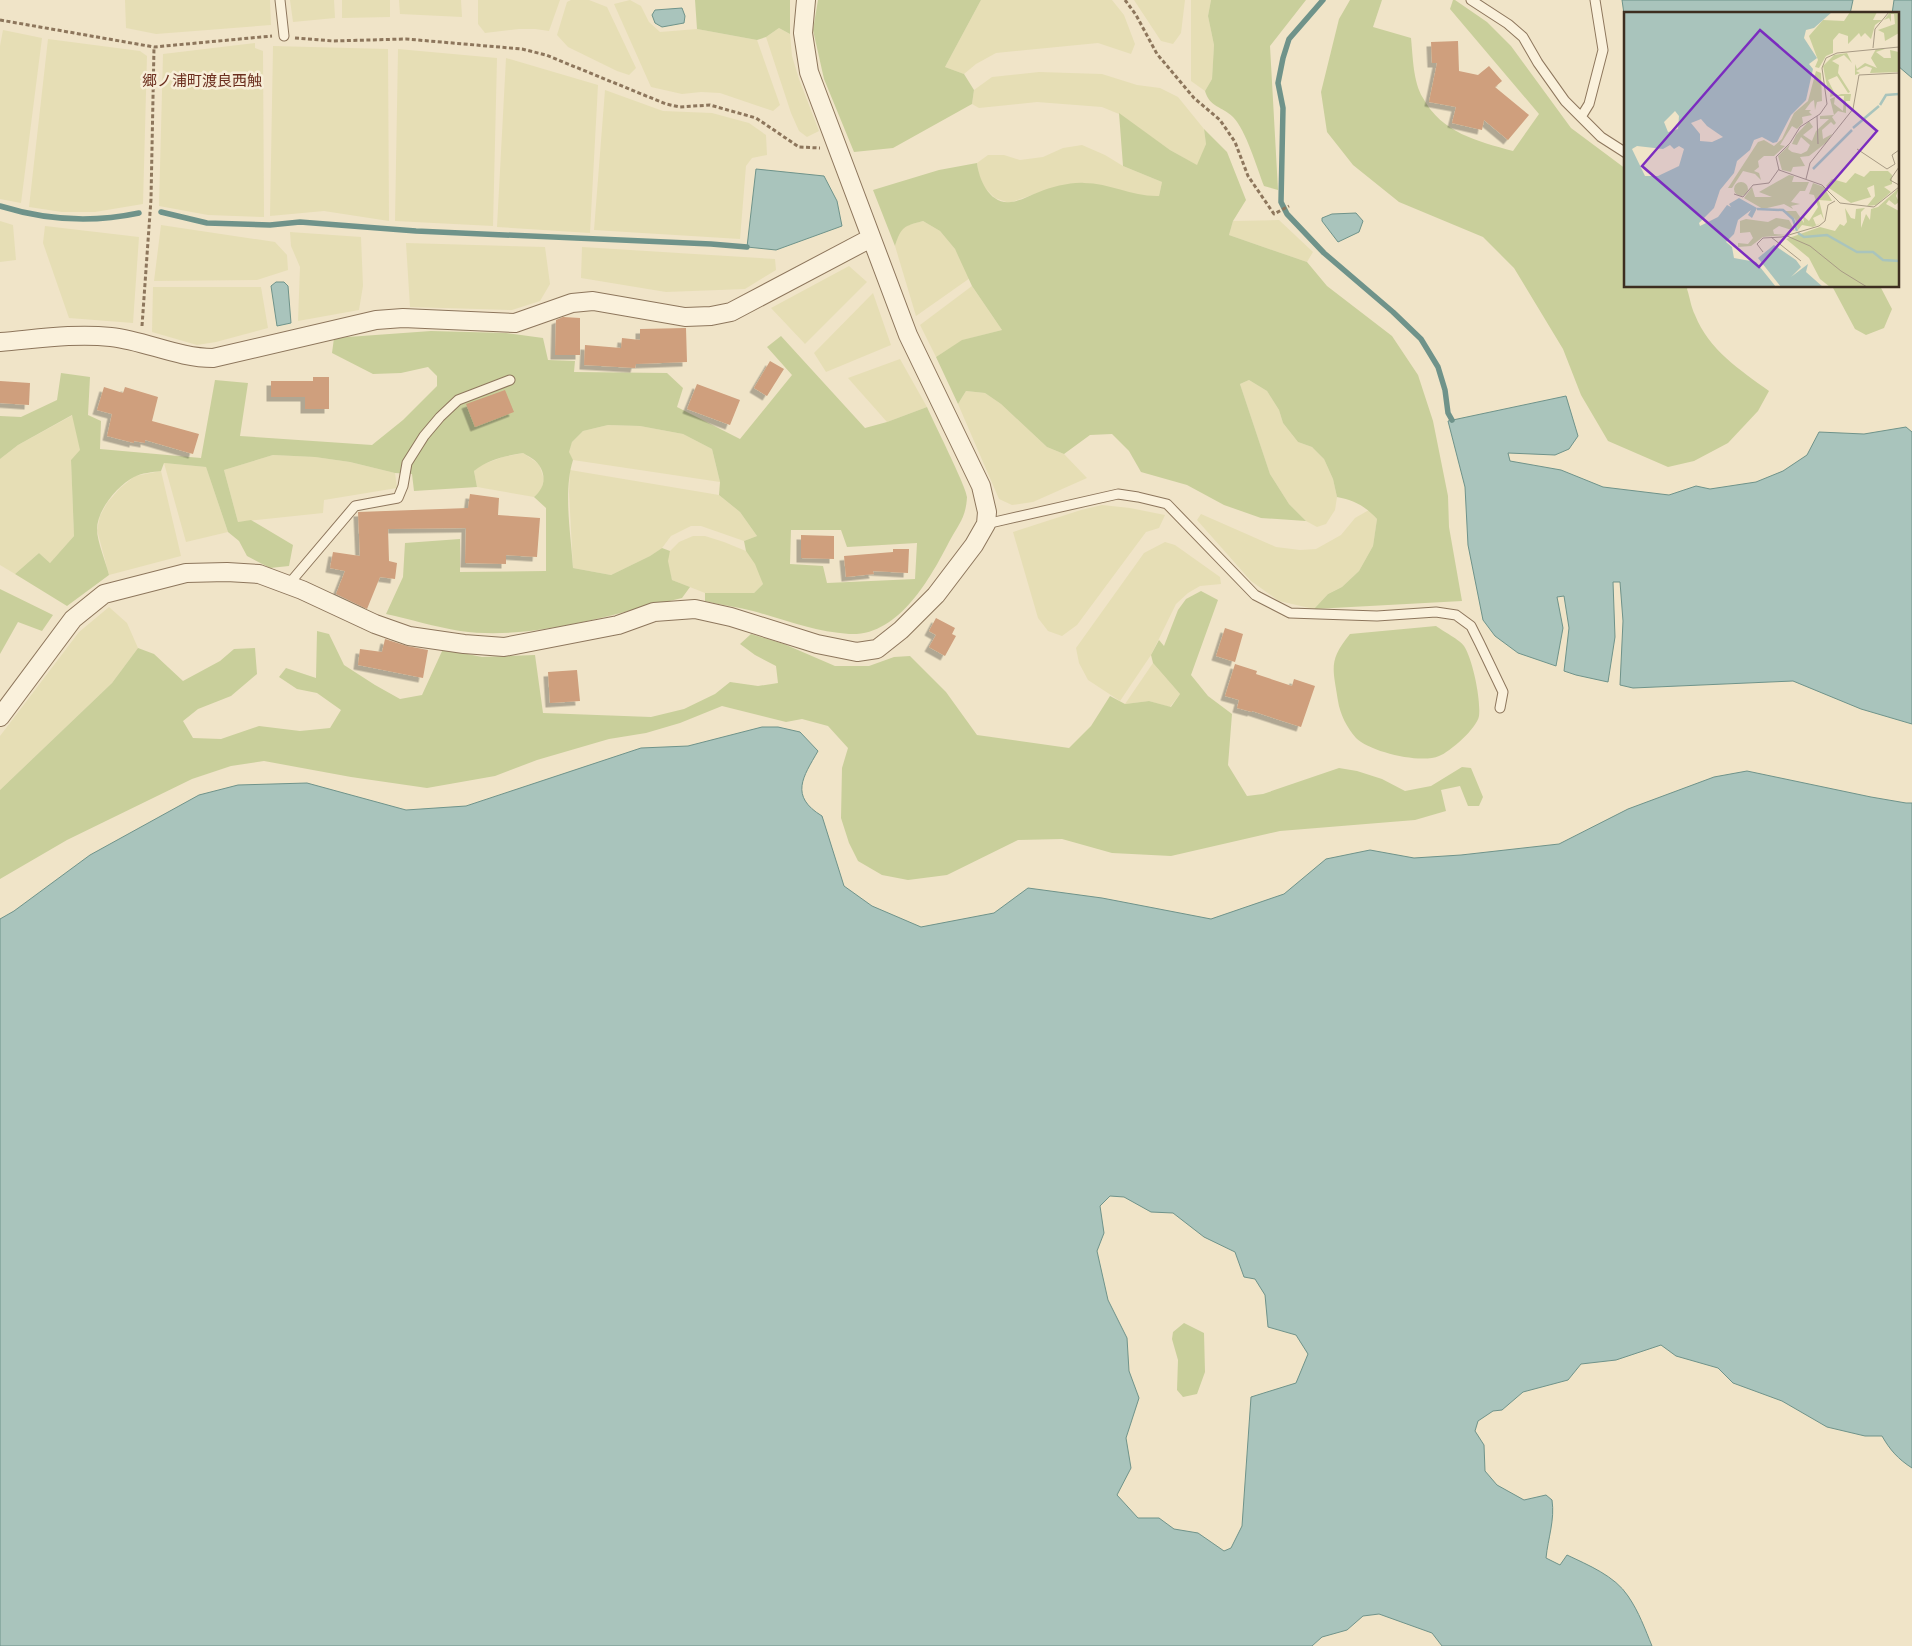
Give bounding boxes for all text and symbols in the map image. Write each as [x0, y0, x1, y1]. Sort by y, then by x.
inset map [1624, 12, 1900, 288]
district label: 郷ノ浦町渡良西触 [142, 68, 262, 91]

